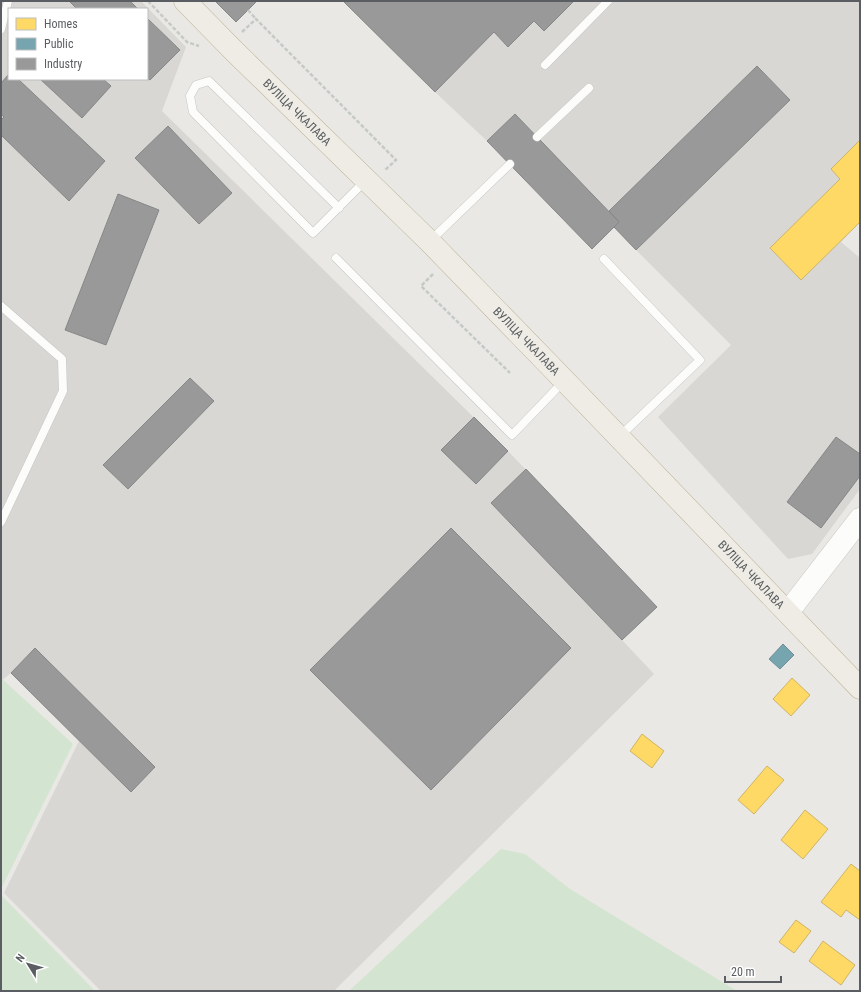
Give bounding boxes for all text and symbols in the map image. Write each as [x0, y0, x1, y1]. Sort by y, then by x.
legend [8, 8, 148, 80]
text: Homes [44, 17, 78, 31]
text: Public [44, 37, 74, 51]
text: Industry [44, 57, 82, 71]
street label: ВУЛІЦА ЧКАЛАВА [260, 76, 334, 149]
street label: ВУЛІЦА ЧКАЛАВА [490, 304, 563, 378]
street label: ВУЛІЦА ЧКАЛАВА [715, 538, 787, 612]
north arrow [8, 944, 48, 984]
text: N [13, 951, 28, 965]
scale bar [725, 958, 781, 984]
text: 20 m [731, 965, 755, 979]

